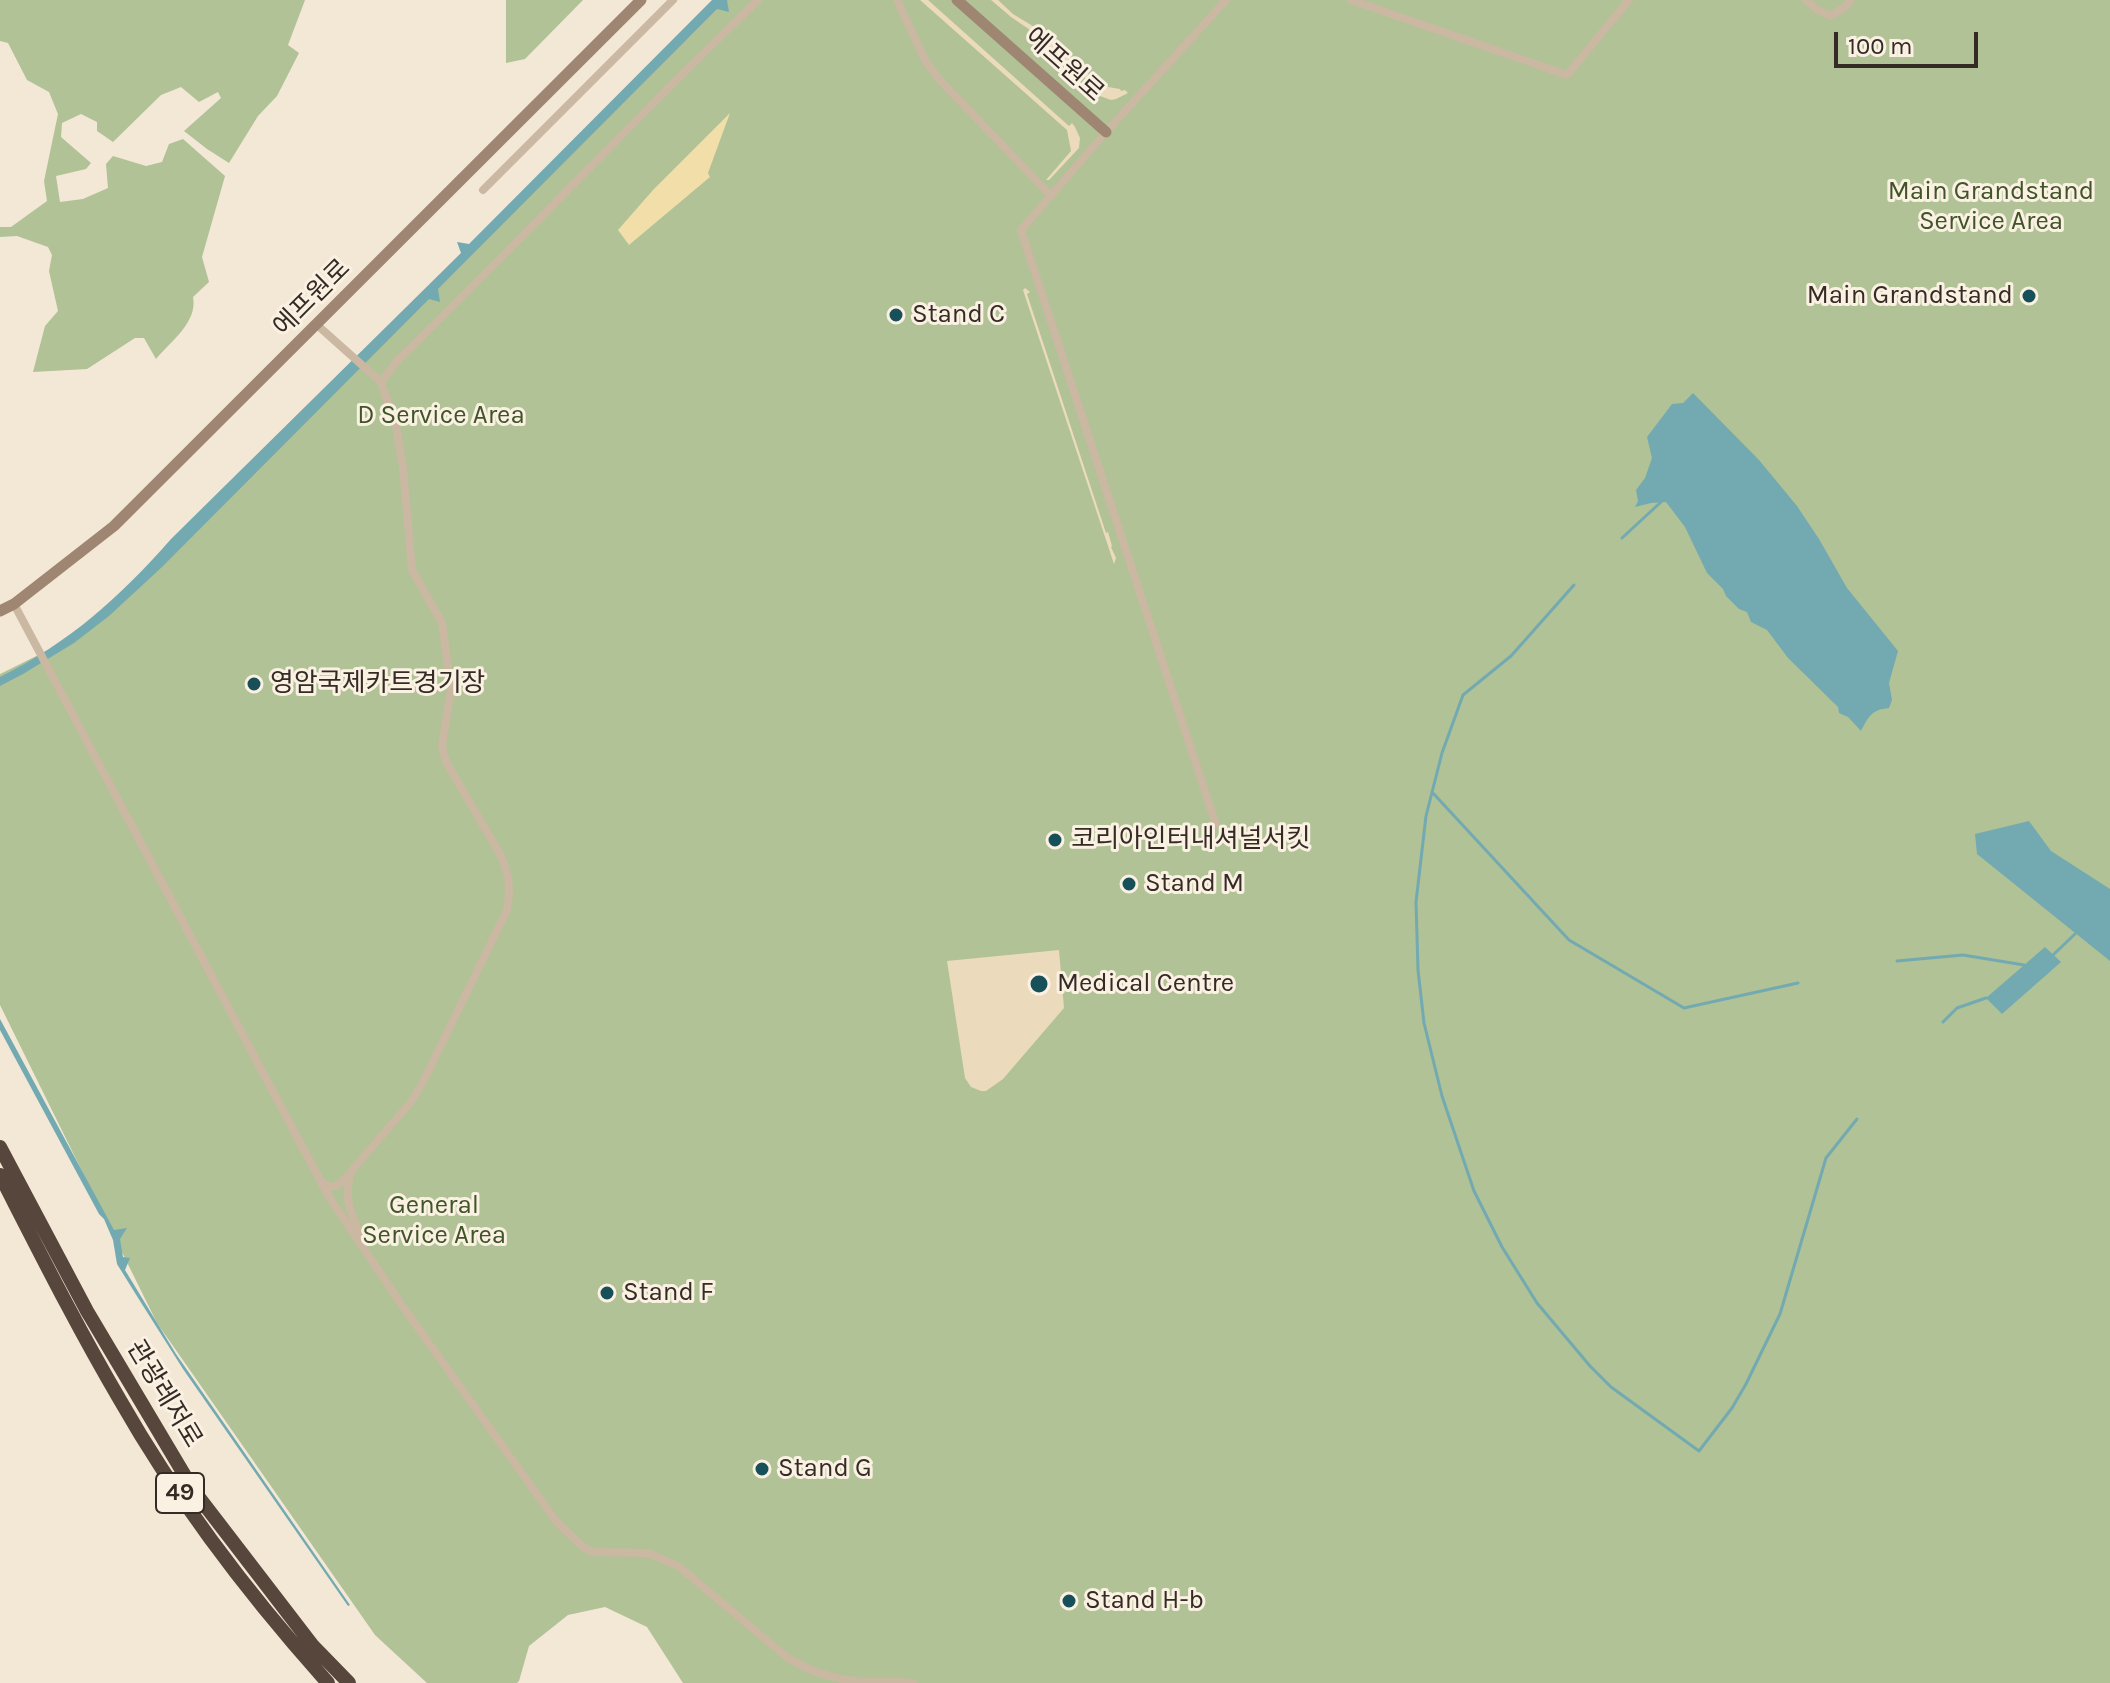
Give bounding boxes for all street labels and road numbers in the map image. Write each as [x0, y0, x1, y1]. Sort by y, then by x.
street label: 에프원로 [1018, 21, 1110, 109]
street label: 에프원로 [267, 253, 357, 343]
street label: 관광레저로 [120, 1335, 208, 1453]
road number: 49 [156, 1473, 204, 1513]

